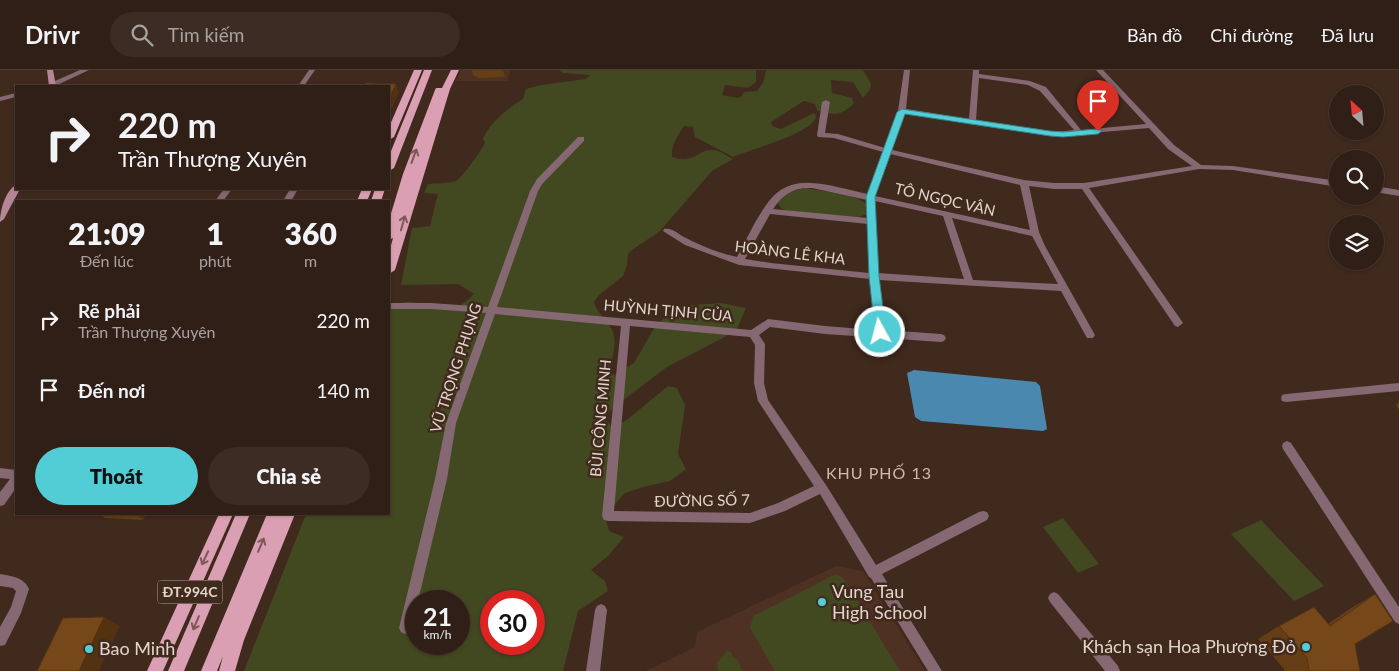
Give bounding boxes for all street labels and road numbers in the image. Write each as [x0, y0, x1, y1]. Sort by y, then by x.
street label: TÔ NGỌC VÂN [893, 179, 997, 219]
street label: HOÀNG LÊ KHA [734, 236, 847, 268]
street label: HUỲNH TỊNH CỦA [603, 295, 734, 325]
street label: VŨ TRỌNG PHỤNG [426, 301, 484, 435]
street label: BÙI CÔNG MINH [586, 358, 614, 477]
street label: ĐƯỜNG SỐ 7 [654, 489, 750, 510]
road number: ĐT.994C [158, 581, 222, 604]

